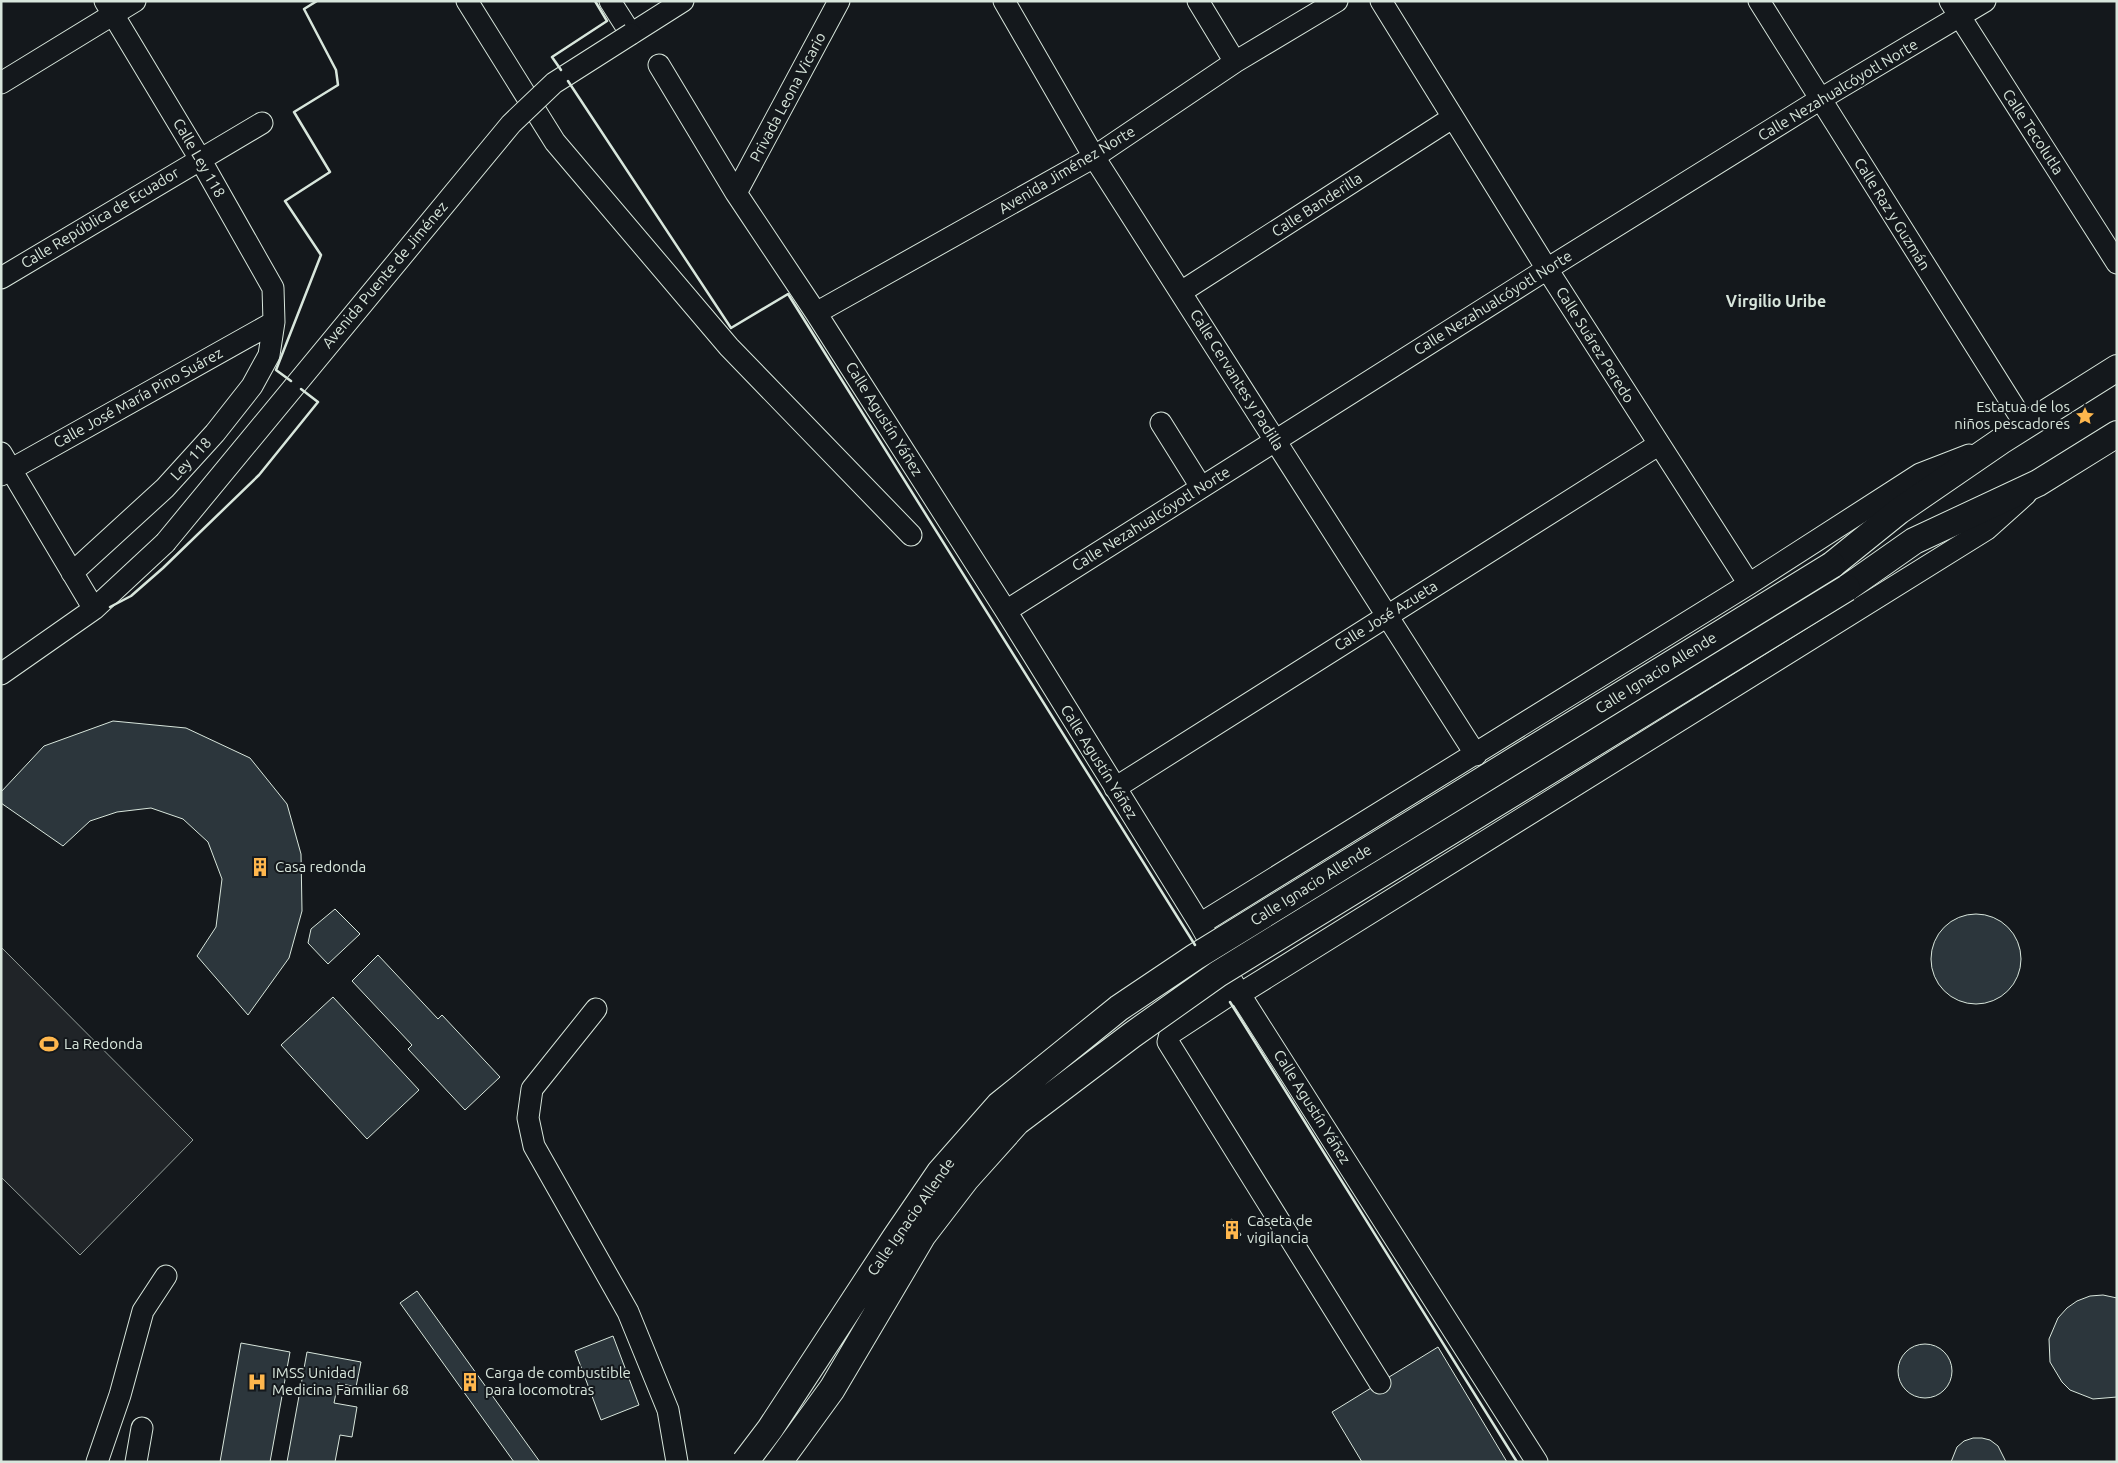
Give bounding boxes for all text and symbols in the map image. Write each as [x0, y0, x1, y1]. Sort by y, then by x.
street label: Privada Leona Vicario [746, 29, 829, 164]
street label: Calle Nezahualcóyotl Norte [1755, 35, 1921, 144]
street label: Calle Tecolutla [2000, 86, 2067, 178]
street label: Calle Ley 118 [170, 115, 229, 200]
street label: Avenida Jiménez Norte [995, 122, 1138, 217]
street label: Calle Raz y Guzmán [1851, 154, 1934, 273]
street label: Calle República de Ecuador [18, 163, 182, 272]
street label: Calle Banderilla [1268, 169, 1365, 240]
street label: Avenida Puente de Jiménez [318, 198, 451, 351]
street label: Calle Nezahualcóyotl Norte [1411, 247, 1575, 358]
street label: Calle Suárez Peredo [1553, 284, 1638, 406]
district label: Virgilio Uribe [1726, 292, 1826, 310]
street label: Calle Cervantes y Padilla [1187, 306, 1288, 453]
street label: Calle José María Pino Suárez [50, 344, 225, 451]
street label: Calle Agustín Yáñez [842, 359, 926, 479]
place label: Estatua de los niños pescadores [1954, 398, 2070, 432]
place icon: Estatua de los niños pescadores [2074, 405, 2096, 427]
street label: Ley 118 [167, 434, 215, 483]
street label: Calle Nezahualcóyotl Norte [1069, 463, 1233, 574]
street label: Calle José Azueta [1331, 577, 1440, 654]
street label: Calle Ignacio Allende [1592, 628, 1719, 717]
street label: Calle Agustín Yáñez [1057, 702, 1141, 822]
street label: Calle Ignacio Allende [1247, 840, 1374, 929]
building icon: Casa redonda [249, 856, 271, 878]
place label: Casa redonda [275, 858, 366, 875]
sports icon: La Redonda [38, 1033, 60, 1055]
place label: La Redonda [64, 1035, 143, 1052]
street label: Calle Agustín Yáñez [1270, 1047, 1354, 1167]
street label: Calle Ignacio Allende [864, 1155, 958, 1279]
place label: Caseta de vigilancia [1247, 1212, 1313, 1246]
building icon: Caseta de vigilancia [1221, 1219, 1243, 1241]
place label: IMSS Unidad Medicina Familiar 68 [272, 1364, 409, 1398]
place label: Carga de combustible para locomotras [485, 1364, 631, 1398]
hospital icon: IMSS Unidad Medicina Familiar 68 [246, 1371, 268, 1393]
building icon: Carga de combustible para locomotras [459, 1371, 481, 1393]

